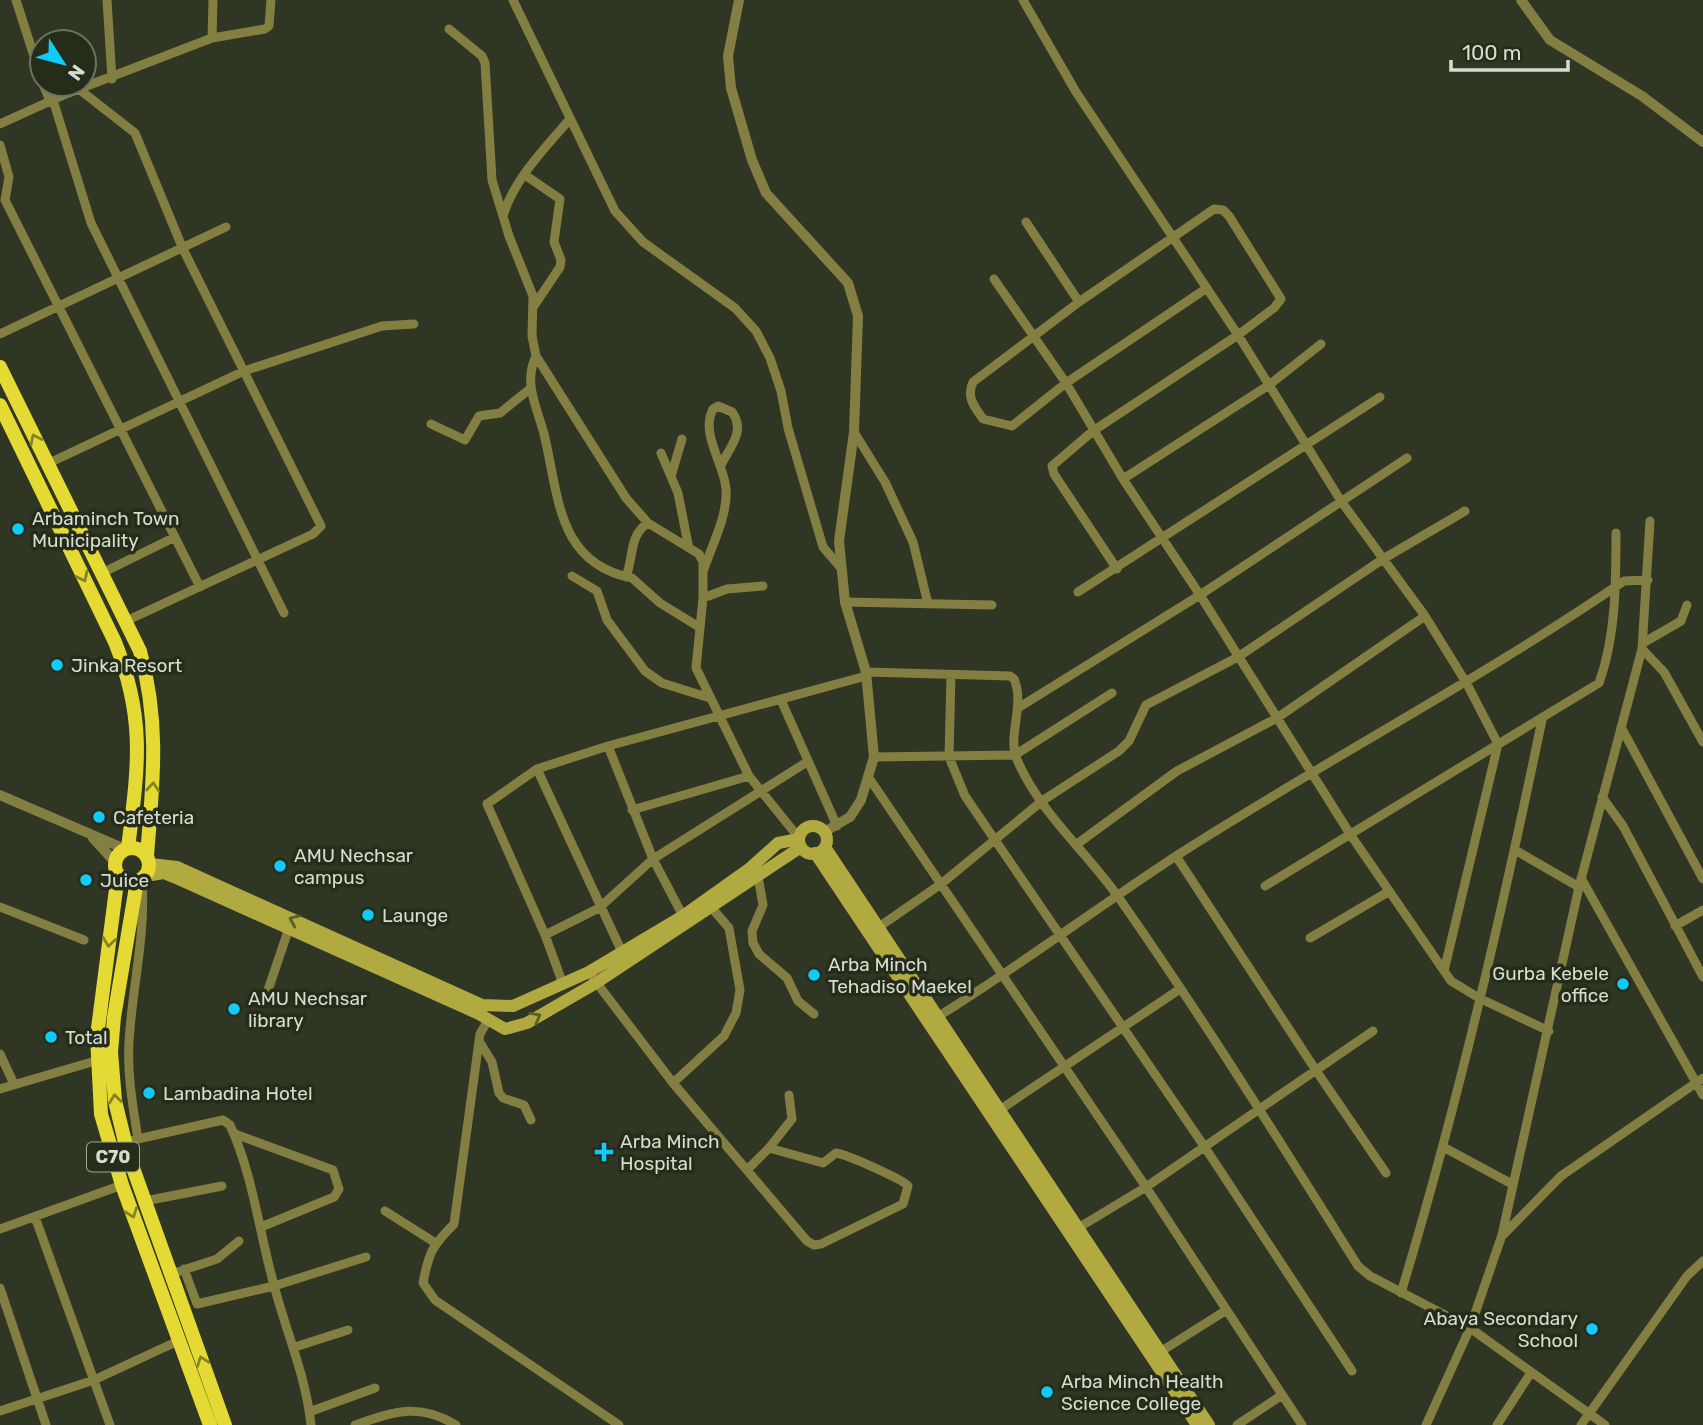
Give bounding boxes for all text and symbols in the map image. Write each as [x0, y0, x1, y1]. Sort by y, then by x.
north arrow [28, 28, 98, 98]
scale bar [1451, 28, 1568, 72]
text: 100 m [1462, 40, 1521, 65]
text: N [63, 60, 90, 85]
one-way arrow [29, 434, 43, 446]
place label: Arbaminch Town Municipality [32, 507, 180, 552]
marker: Arbaminch Town Municipality [10, 521, 26, 537]
one-way arrow [75, 570, 89, 582]
place label: Jinka Resort [71, 654, 183, 677]
marker: Jinka Resort [49, 657, 65, 673]
one-way arrow [145, 781, 160, 792]
place label: Cafeteria [113, 806, 194, 829]
marker: Cafeteria [91, 809, 107, 825]
place label: AMU Nechsar campus [294, 844, 414, 889]
marker: AMU Nechsar campus [272, 858, 288, 874]
place label: Juice [100, 869, 149, 892]
marker: Juice [78, 872, 94, 888]
place label: Launge [382, 904, 448, 927]
marker: Launge [360, 907, 376, 923]
one-way arrow [289, 914, 301, 928]
one-way arrow [101, 936, 116, 948]
place label: Arba Minch Tehadiso Maekel [828, 953, 972, 998]
place label: Gurba Kebele office [1492, 962, 1609, 1007]
marker: Arba Minch Tehadiso Maekel [806, 967, 822, 983]
marker: Gurba Kebele office [1615, 976, 1631, 992]
place label: AMU Nechsar library [248, 987, 368, 1032]
marker: AMU Nechsar library [226, 1001, 242, 1017]
one-way arrow [529, 1012, 541, 1026]
place label: Total [65, 1026, 108, 1049]
marker: Total [43, 1029, 59, 1045]
place label: Lambadina Hotel [163, 1082, 313, 1105]
marker: Lambadina Hotel [141, 1085, 157, 1101]
one-way arrow [108, 1093, 123, 1105]
place label: Arba Minch Hospital [620, 1130, 720, 1175]
road number: C70 [87, 1142, 139, 1172]
marker: Arba Minch Hospital [594, 1142, 614, 1162]
one-way arrow [124, 1206, 138, 1218]
place label: Abaya Secondary School [1424, 1307, 1578, 1352]
marker: Abaya Secondary School [1584, 1321, 1600, 1337]
one-way arrow [196, 1355, 210, 1367]
place label: Arba Minch Health Science College [1061, 1370, 1224, 1415]
marker: Arba Minch Health Science College [1039, 1384, 1055, 1400]

